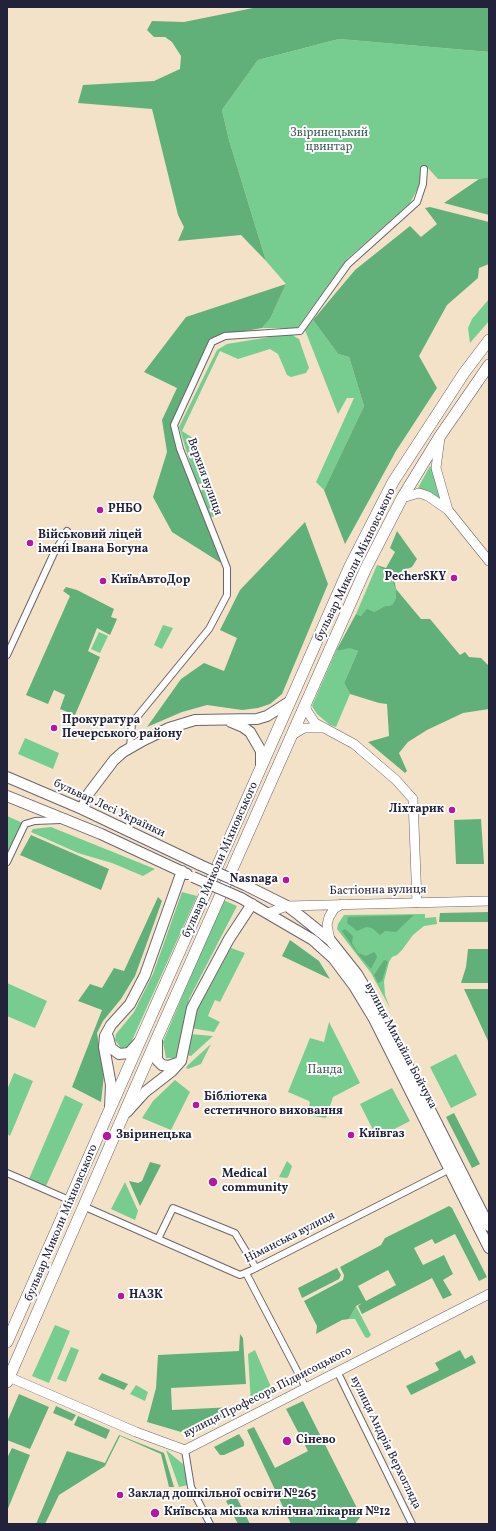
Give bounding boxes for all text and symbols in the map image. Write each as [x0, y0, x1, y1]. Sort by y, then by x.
park label: Звіринецький цвинтар [290, 127, 368, 155]
street label: Верхня вулиця [183, 436, 225, 518]
street label: бульвар Миколи Міхновського [312, 486, 400, 644]
place label: РНБО [108, 503, 142, 517]
marker: РНБО [95, 505, 105, 515]
place label: Військовий ліцей імені Івана Богуна [38, 529, 148, 557]
marker: Військовий ліцей імені Івана Богуна [25, 538, 35, 548]
place label: PecherSKY [385, 571, 446, 585]
marker: PecherSKY [449, 573, 459, 583]
place label: КиївАвтоДор [111, 574, 190, 588]
marker: КиївАвтоДор [98, 576, 108, 586]
place label: Прокуратура Печерського району [62, 714, 182, 742]
marker: Прокуратура Печерського району [49, 723, 59, 733]
street label: бульвар Лесі Українки [51, 777, 167, 841]
street label: бульвар Миколи Міхновського [180, 780, 262, 940]
place label: Ліхтарик [389, 803, 444, 817]
marker: Ліхтарик [447, 805, 457, 815]
place label: Nasnaga [230, 873, 278, 887]
marker: Nasnaga [281, 875, 291, 885]
street label: Бастіонна вулиця [329, 883, 427, 899]
street label: вулиця Михайла Бойчука [361, 980, 439, 1112]
park label: Панда [308, 1064, 342, 1078]
place label: Бібліотека естетичного виховання [204, 1091, 343, 1119]
marker: Бібліотека естетичного виховання [191, 1100, 201, 1110]
place label: Київгаз [359, 1128, 405, 1142]
place label: Звіринецька [116, 1129, 192, 1143]
marker: Звіринецька [101, 1130, 113, 1142]
marker: Київгаз [346, 1130, 356, 1140]
street label: бульвар Миколи Міхновського [22, 1142, 102, 1304]
place label: Medical community [222, 1168, 288, 1196]
marker: Medical community [207, 1176, 219, 1188]
street label: Німанська вулиця [242, 1209, 338, 1267]
place label: НАЗК [129, 1289, 163, 1303]
marker: НАЗК [116, 1291, 126, 1301]
street label: вулиця Професора Підвисоцького [182, 1344, 354, 1442]
street label: вулиця Андрія Верхогляда [347, 1374, 423, 1512]
place label: Сінево [296, 1434, 336, 1448]
marker: Сінево [281, 1435, 293, 1447]
place label: Заклад дошкільної освіти №265 [128, 1488, 316, 1502]
marker: Заклад дошкільної освіти №265 [115, 1490, 125, 1500]
place label: Київська міська клінічна лікарня №12 [164, 1506, 390, 1520]
marker: Київська міська клінічна лікарня №12 [149, 1507, 161, 1519]

